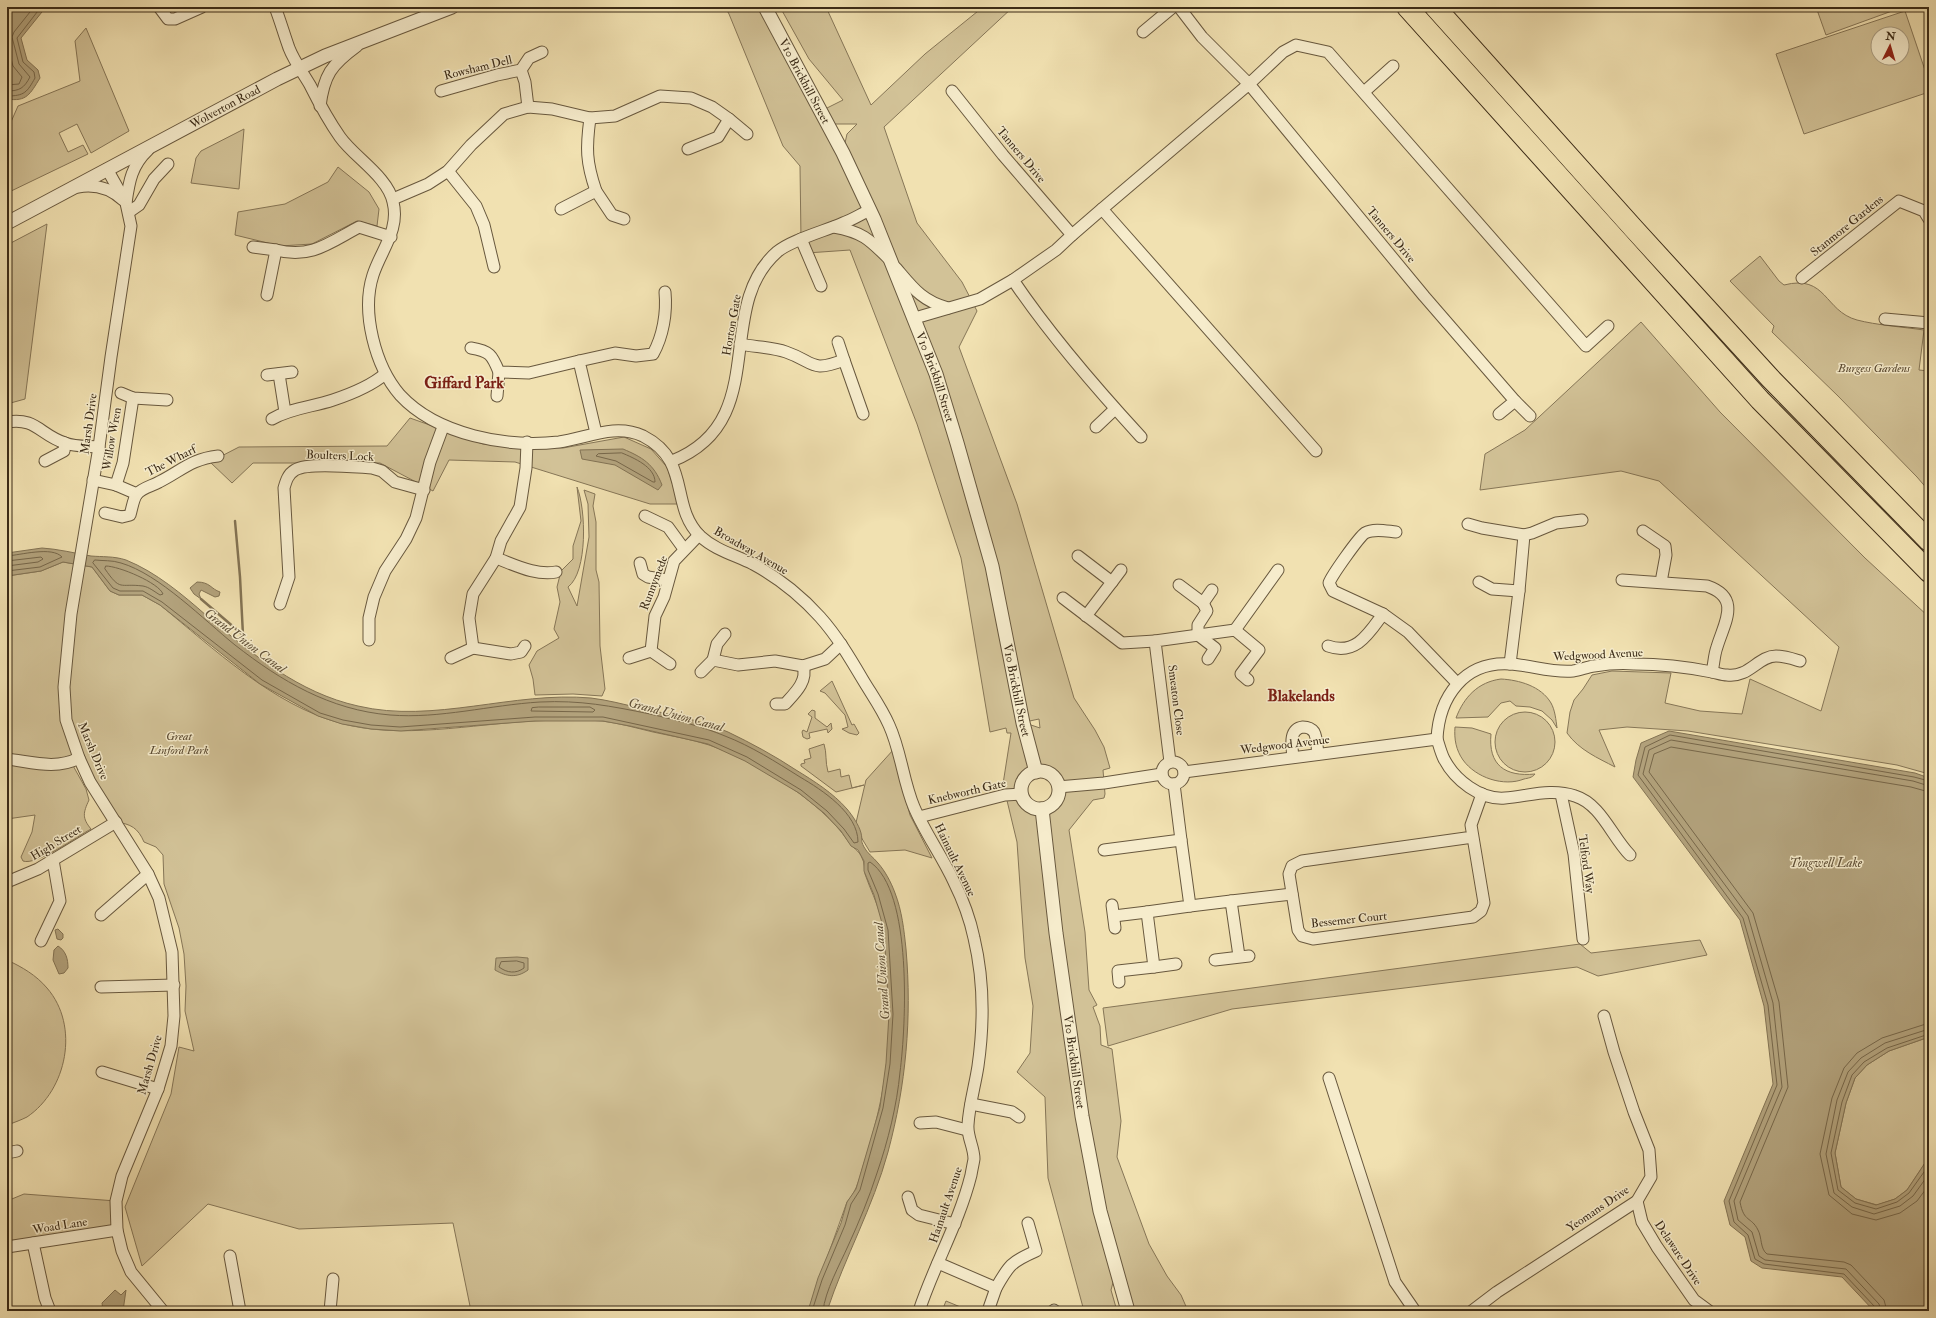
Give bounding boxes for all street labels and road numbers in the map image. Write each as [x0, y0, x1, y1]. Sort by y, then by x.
street label: V10 Brickhill Street [776, 36, 834, 126]
street label: Rowsham Dell [442, 52, 514, 84]
street label: Wolverton Road [186, 82, 263, 132]
street label: Tanners Drive [993, 124, 1049, 186]
street label: Stanmore Gardens [1808, 192, 1886, 260]
street label: Tanners Drive [1363, 204, 1419, 266]
street label: Horton Gate [719, 293, 745, 357]
street label: V10 Brickhill Street [912, 330, 958, 424]
street label: Marsh Drive [77, 393, 101, 455]
street label: Willow Wren [99, 406, 125, 473]
street label: The Wharf [143, 441, 201, 480]
street label: Boulters Lock [306, 447, 374, 465]
street label: Broadway Avenue [711, 524, 791, 578]
street label: Runnymede [637, 554, 671, 612]
street label: V10 Brickhill Street [1000, 642, 1034, 738]
street label: Wedgwood Avenue [1552, 645, 1643, 665]
street label: Smeaton Close [1164, 664, 1188, 736]
street label: Marsh Drive [74, 720, 112, 782]
street label: Wedgwood Avenue [1238, 732, 1331, 758]
street label: Knebworth Gate [927, 776, 1007, 808]
street label: Hainault Avenue [931, 821, 979, 899]
street label: High Street [28, 822, 84, 864]
street label: Telford Way [1574, 834, 1598, 895]
street label: Bessemer Court [1310, 909, 1388, 931]
street label: V10 Brickhill Street [1060, 1014, 1088, 1110]
street label: Marsh Drive [134, 1033, 166, 1097]
street label: Hainault Avenue [926, 1165, 966, 1245]
street label: Yeomans Drive [1564, 1183, 1632, 1235]
street label: Woad Lane [31, 1214, 88, 1238]
street label: Delaware Drive [1651, 1218, 1705, 1288]

